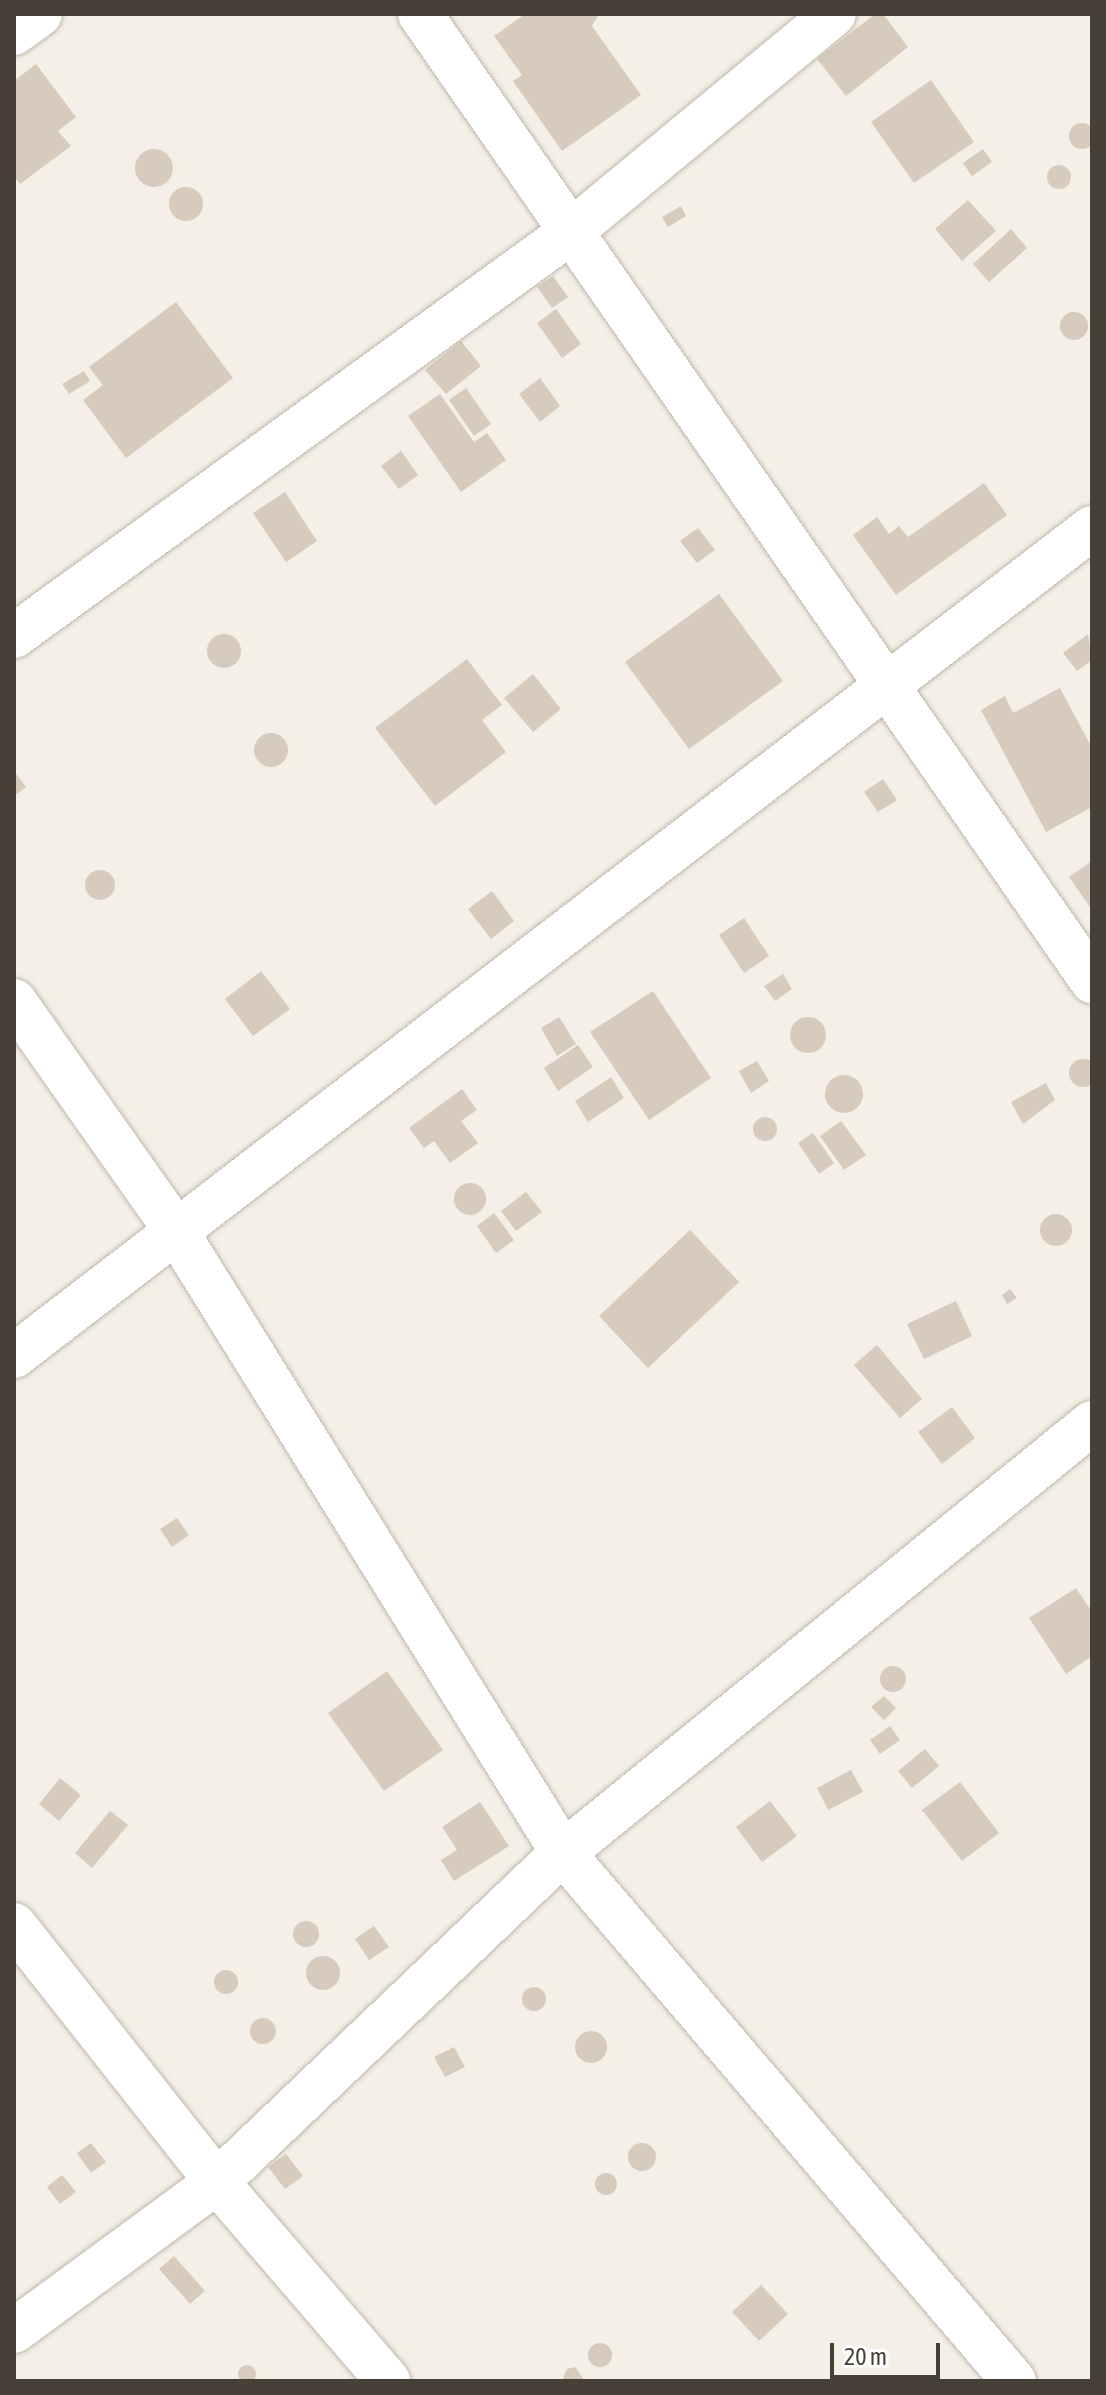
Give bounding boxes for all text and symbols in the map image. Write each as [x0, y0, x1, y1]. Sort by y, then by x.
scale bar [834, 2327, 944, 2377]
text: 20 m [844, 2343, 887, 2370]

